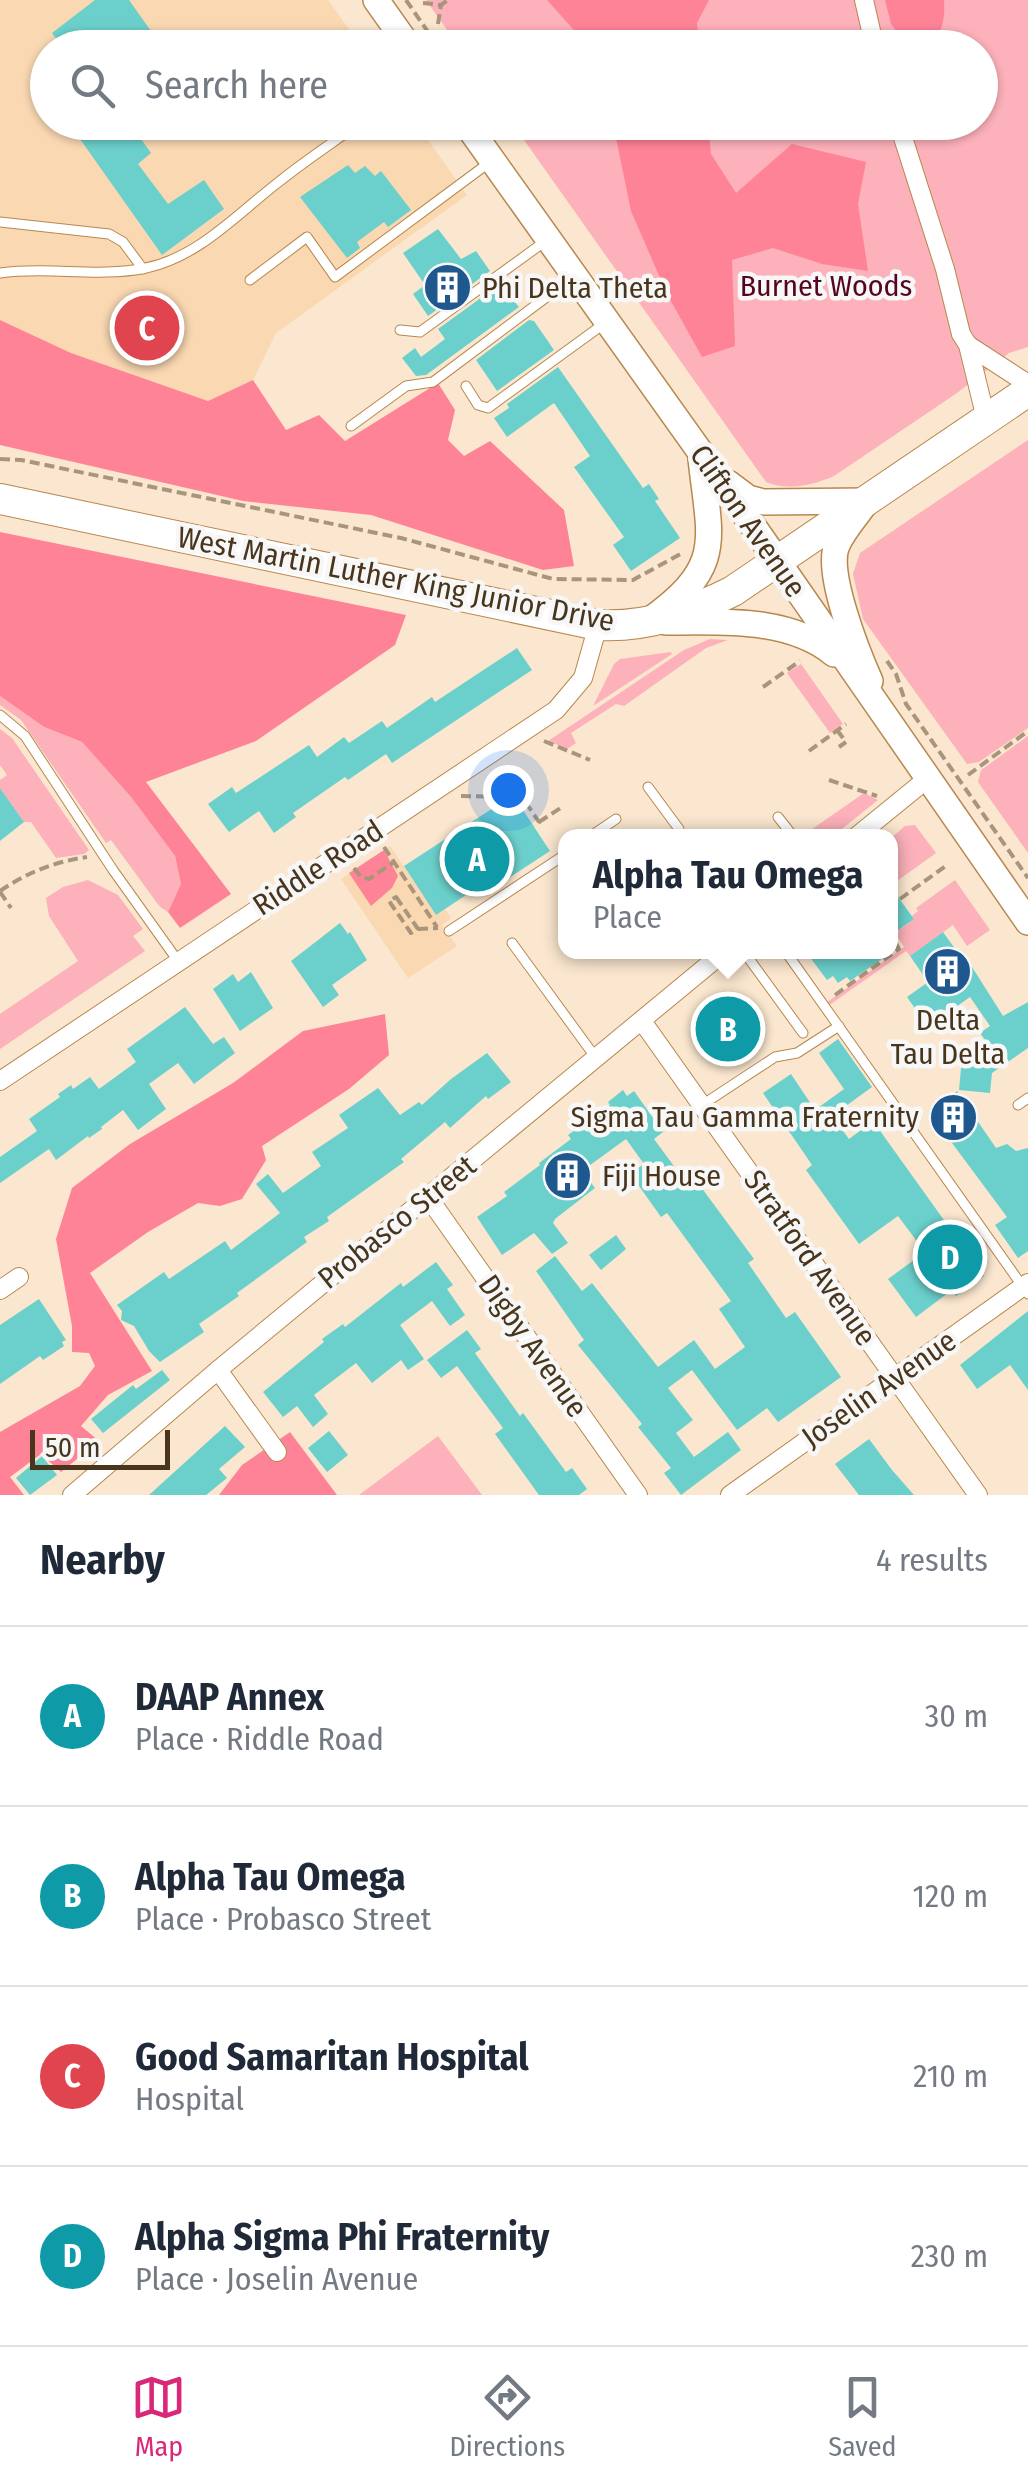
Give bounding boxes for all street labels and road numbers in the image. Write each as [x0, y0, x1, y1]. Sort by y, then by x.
street label: Clifton Avenue [682, 438, 814, 604]
street label: West Martin Luther King Junior Drive [174, 519, 618, 639]
street label: Riddle Road [246, 813, 390, 923]
street label: Probasco Street [311, 1147, 483, 1297]
street label: Stratford Avenue [736, 1163, 884, 1353]
street label: Digby Avenue [471, 1268, 595, 1424]
street label: Joselin Avenue [795, 1323, 963, 1455]

